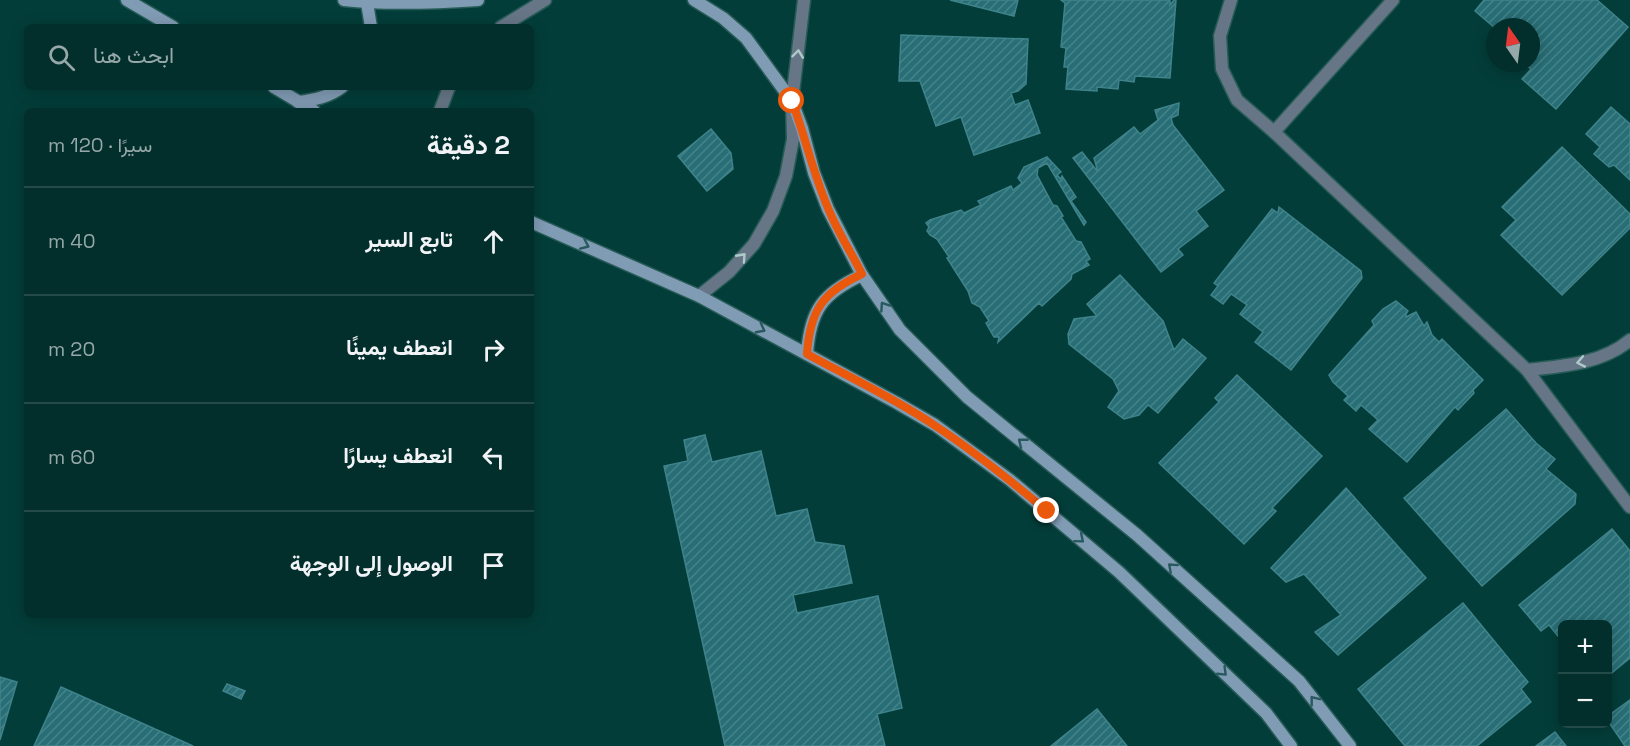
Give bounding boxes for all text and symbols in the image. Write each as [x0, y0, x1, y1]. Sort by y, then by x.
north arrow [1486, 18, 1540, 72]
search box [24, 24, 534, 90]
icon: search [45, 41, 78, 74]
text: ابحث هنا [93, 41, 174, 69]
one-way arrow [791, 49, 803, 58]
route start [778, 87, 804, 113]
text: 2 دقيقة [427, 128, 510, 162]
text: سيرًا · 120 m [48, 132, 152, 158]
text: تابع السير [365, 225, 453, 253]
icon: ahead [477, 225, 510, 258]
text: 40 m [48, 228, 96, 254]
one-way arrow [578, 238, 589, 250]
one-way arrow [735, 253, 746, 264]
one-way arrow [880, 302, 891, 313]
one-way arrow [754, 322, 765, 333]
text: انعطف يمينًا [346, 333, 453, 361]
icon: right [477, 333, 510, 366]
text: 20 m [48, 336, 95, 362]
one-way arrow [1576, 355, 1586, 368]
one-way arrow [1018, 438, 1029, 449]
text: انعطف يسارًا [343, 441, 453, 469]
icon: left [477, 441, 510, 474]
text: 60 m [48, 444, 95, 470]
route end [1033, 497, 1059, 523]
one-way arrow [1073, 532, 1084, 543]
text: الوصول إلى الوجهة [290, 549, 453, 577]
icon: arrive [477, 549, 510, 582]
one-way arrow [1168, 563, 1179, 574]
map controls [1558, 620, 1612, 728]
button: + [1558, 620, 1612, 674]
one-way arrow [1216, 665, 1226, 676]
button: − [1558, 674, 1612, 728]
one-way arrow [1311, 696, 1322, 707]

